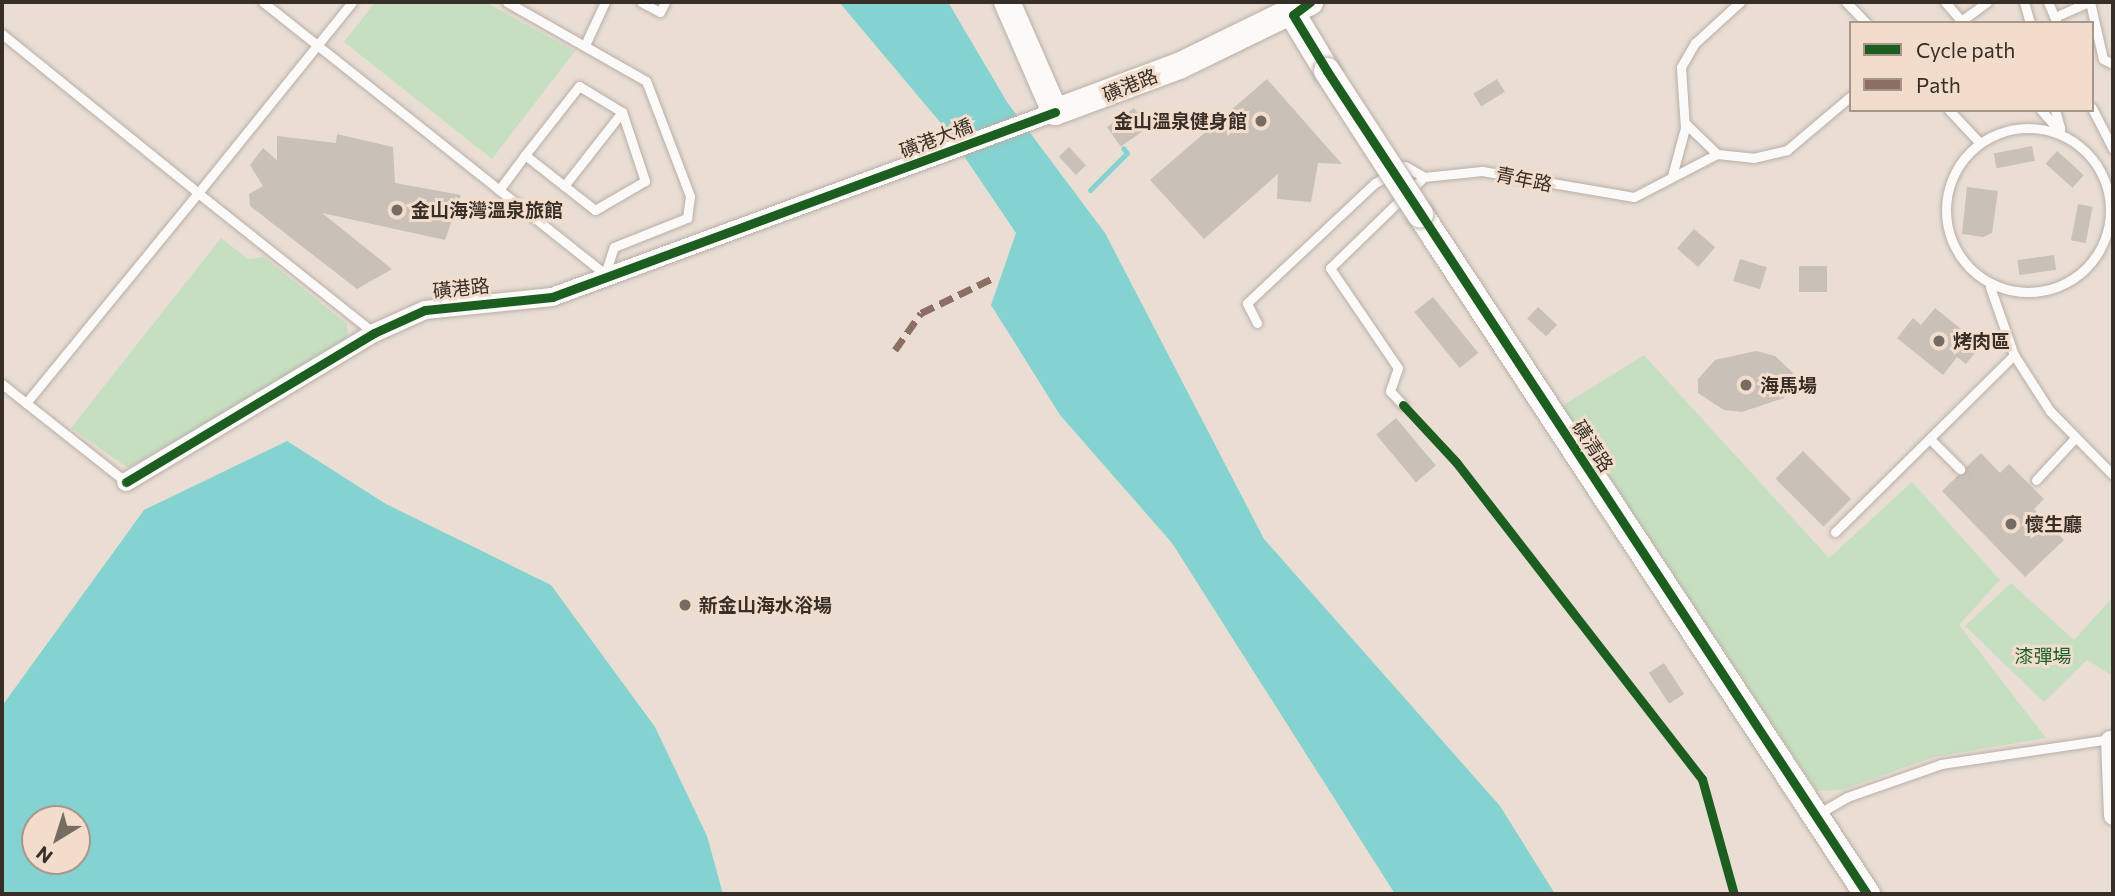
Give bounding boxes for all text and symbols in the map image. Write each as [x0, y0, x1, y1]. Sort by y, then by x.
legend [1849, 21, 2094, 112]
text: Cycle path [1916, 37, 2015, 62]
street label: 磺港路 [1099, 64, 1161, 106]
text: Path [1916, 72, 1961, 97]
place label: 金山溫泉健身館 [1114, 110, 1247, 132]
marker: 金山溫泉健身館 [1253, 113, 1269, 129]
street label: 磺港大橋 [896, 114, 976, 162]
street label: 青年路 [1494, 162, 1554, 196]
place label: 金山海灣溫泉旅館 [411, 199, 563, 221]
marker: 金山海灣溫泉旅館 [389, 202, 405, 218]
street label: 磺港路 [431, 274, 491, 302]
place label: 烤肉區 [1953, 330, 2010, 352]
marker: 烤肉區 [1931, 333, 1947, 349]
place label: 海馬場 [1760, 374, 1817, 396]
marker: 海馬場 [1738, 377, 1754, 393]
street label: 磺清路 [1568, 416, 1618, 476]
place label: 懷生廳 [2025, 513, 2082, 535]
marker: 懷生廳 [2003, 516, 2019, 532]
place label: 新金山海水浴場 [699, 594, 832, 616]
marker: 新金山海水浴場 [677, 597, 693, 613]
park label: 漆彈場 [2015, 645, 2071, 667]
north arrow [21, 805, 91, 875]
text: N [31, 842, 57, 869]

